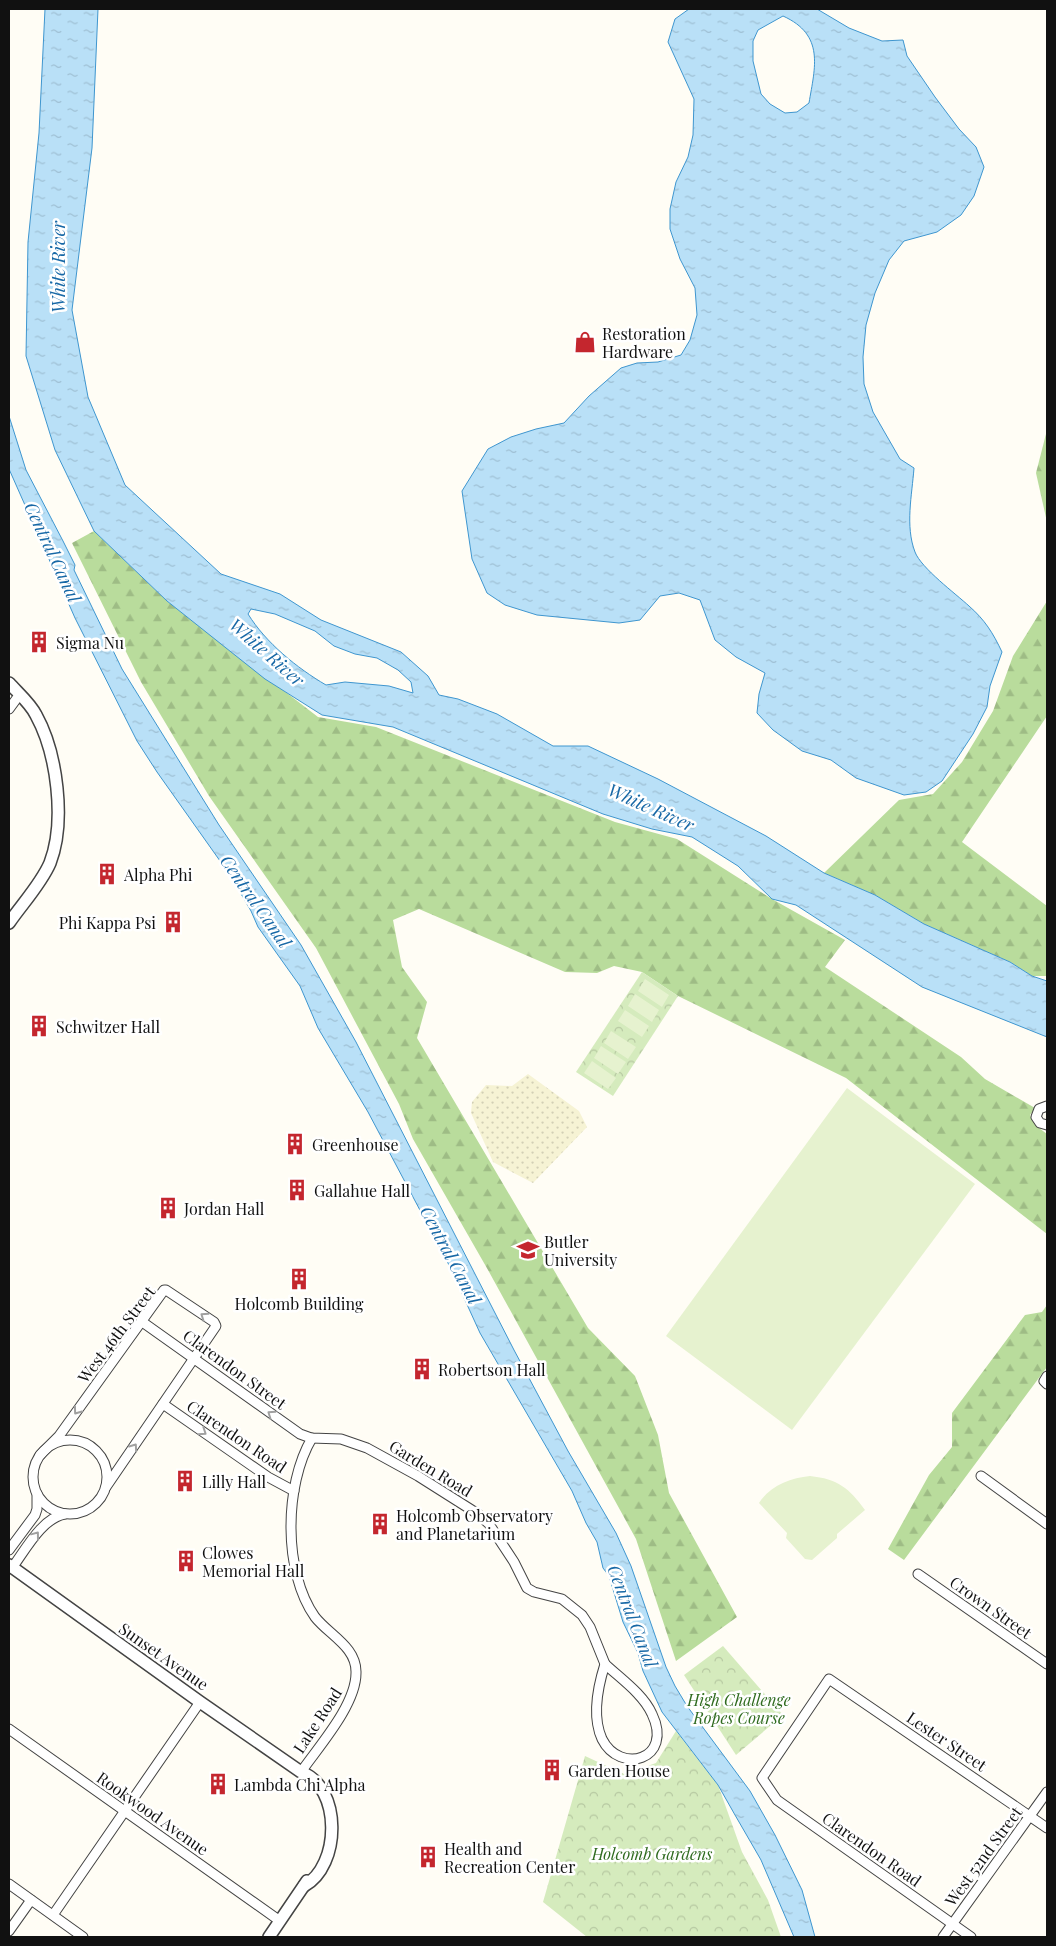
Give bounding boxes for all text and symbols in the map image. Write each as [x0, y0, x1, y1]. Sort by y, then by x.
water label: White River [46, 220, 70, 313]
place label: Restoration Hardware [602, 323, 686, 362]
shop icon: Restoration Hardware [572, 329, 598, 355]
water label: Central Canal [19, 498, 87, 607]
water label: White River [224, 613, 311, 692]
building icon: Sigma Nu [26, 629, 52, 655]
place label: Sigma Nu [56, 632, 124, 653]
water label: White River [604, 777, 699, 837]
water label: Central Canal [215, 850, 297, 953]
building icon: Alpha Phi [94, 861, 120, 887]
place label: Alpha Phi [123, 864, 193, 885]
building icon: Phi Kappa Psi [160, 909, 186, 935]
place label: Phi Kappa Psi [59, 912, 156, 933]
building icon: Schwitzer Hall [26, 1013, 52, 1039]
place label: Schwitzer Hall [56, 1016, 160, 1037]
building icon: Greenhouse [282, 1131, 308, 1157]
place label: Greenhouse [312, 1134, 399, 1155]
building icon: Gallahue Hall [284, 1177, 310, 1203]
place label: Gallahue Hall [314, 1180, 411, 1201]
building icon: Jordan Hall [155, 1195, 181, 1221]
place label: Jordan Hall [183, 1198, 265, 1219]
water label: Central Canal [415, 1202, 487, 1309]
place label: Butler University [544, 1231, 617, 1270]
school or university icon: Butler University [515, 1237, 541, 1263]
building icon: Holcomb Building [286, 1266, 312, 1292]
street label: West 46th Street [72, 1281, 159, 1387]
place label: Holcomb Building [235, 1293, 364, 1314]
one-way arrow [200, 1313, 210, 1322]
street label: Clarendon Street [179, 1324, 291, 1414]
building icon: Robertson Hall [409, 1356, 435, 1382]
place label: Robertson Hall [438, 1359, 546, 1380]
street label: Clarendon Road [183, 1395, 291, 1477]
one-way arrow [74, 1405, 83, 1415]
one-way arrow [267, 1411, 277, 1420]
one-way arrow [197, 1426, 207, 1435]
street label: Garden Road [386, 1435, 476, 1501]
one-way arrow [128, 1443, 137, 1453]
building icon: Lilly Hall [172, 1468, 198, 1494]
place label: Lilly Hall [202, 1471, 266, 1492]
place label: Holcomb Observatory and Planetarium [396, 1505, 553, 1544]
building icon: Holcomb Observatory and Planetarium [367, 1511, 393, 1537]
one-way arrow [31, 1532, 39, 1541]
place label: Clowes Memorial Hall [202, 1542, 305, 1581]
building icon: Clowes Memorial Hall [173, 1548, 199, 1574]
water label: Central Canal [602, 1561, 664, 1672]
street label: Crown Street [946, 1571, 1036, 1643]
street label: Sunset Avenue [115, 1617, 213, 1695]
street label: Lake Road [288, 1683, 346, 1757]
park label: High Challenge Ropes Course [686, 1689, 791, 1728]
street label: Lester Street [903, 1707, 991, 1776]
building icon: Garden House [539, 1757, 565, 1783]
place label: Garden House [568, 1760, 670, 1781]
street label: Rookwood Avenue [93, 1767, 213, 1859]
building icon: Lambda Chi Alpha [205, 1771, 231, 1797]
place label: Lambda Chi Alpha [234, 1774, 366, 1795]
street label: West 52nd Street [939, 1802, 1026, 1911]
street label: Clarendon Road [818, 1807, 926, 1891]
place label: Health and Recreation Center [444, 1838, 575, 1877]
park label: Holcomb Gardens [591, 1843, 712, 1864]
building icon: Health and Recreation Center [415, 1844, 441, 1870]

